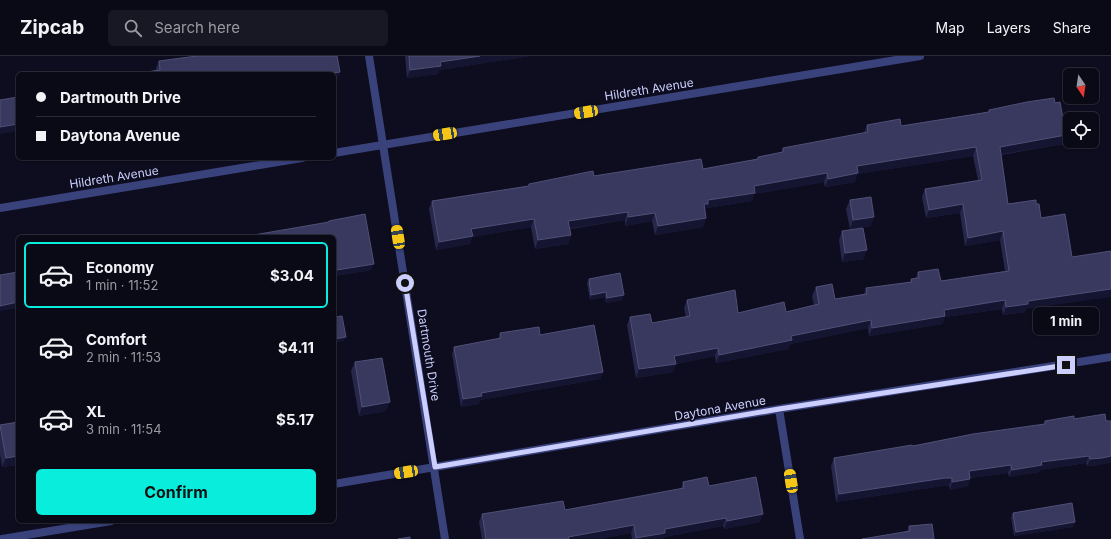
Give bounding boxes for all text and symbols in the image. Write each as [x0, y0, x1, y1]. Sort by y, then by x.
search box [108, 10, 388, 46]
text: Zipcab [20, 16, 84, 39]
icon: search [122, 17, 144, 39]
text: Search here [154, 18, 240, 37]
text: Map [936, 19, 965, 36]
text: Layers [987, 19, 1031, 36]
text: Share [1053, 19, 1091, 36]
north arrow [1063, 68, 1099, 104]
map controls [1063, 68, 1099, 148]
street label: Hildreth Avenue [603, 75, 695, 103]
text: Dartmouth Drive [60, 88, 181, 107]
car [573, 104, 599, 120]
button: locate [1063, 112, 1099, 148]
text: Daytona Avenue [60, 126, 180, 145]
car [432, 126, 458, 142]
street label: Hildreth Avenue [68, 163, 160, 191]
car [390, 224, 406, 250]
icon: car [38, 257, 74, 293]
text: Economy [86, 258, 154, 277]
text: $3.04 [270, 266, 314, 285]
route start [396, 274, 414, 292]
text: 1 min · 11:52 [86, 277, 158, 293]
callout: 1 min [1033, 307, 1099, 335]
street label: Dartmouth Drive [414, 308, 444, 402]
text: 1 min [1050, 313, 1082, 329]
icon: car [38, 329, 74, 365]
text: Comfort [86, 330, 147, 349]
text: $4.11 [278, 338, 314, 357]
text: 2 min · 11:53 [86, 349, 161, 365]
route end [1057, 356, 1075, 374]
street label: Daytona Avenue [673, 393, 767, 423]
icon: car [38, 401, 74, 437]
text: XL [86, 402, 106, 421]
text: $5.17 [276, 410, 314, 429]
text: 3 min · 11:54 [86, 421, 162, 437]
car [393, 464, 419, 480]
car [783, 468, 799, 494]
button: Confirm [36, 469, 316, 515]

